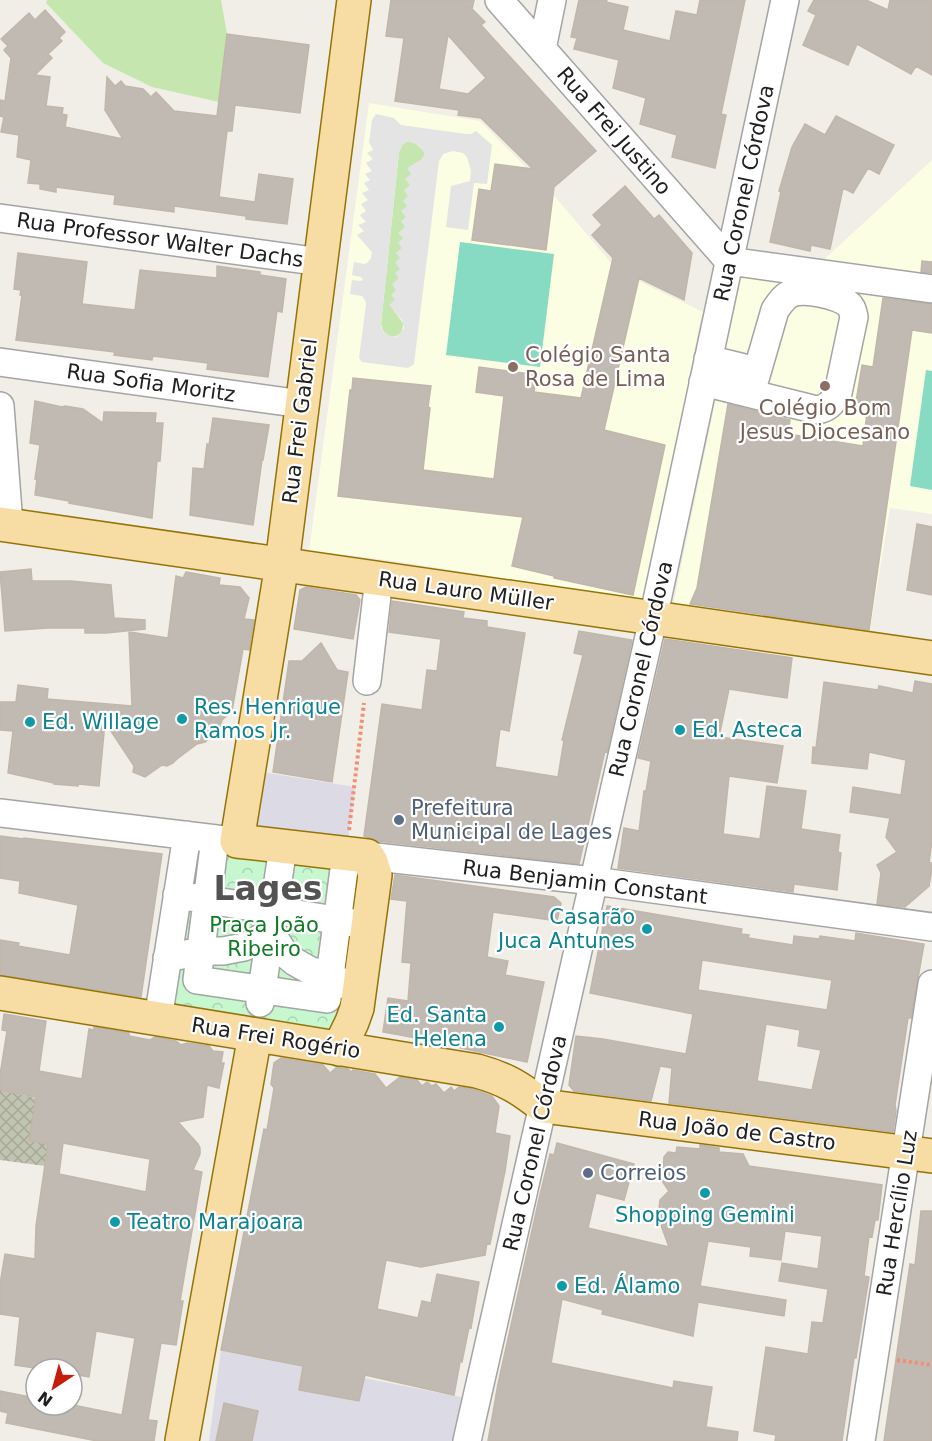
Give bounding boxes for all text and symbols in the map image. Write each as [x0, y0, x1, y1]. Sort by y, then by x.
street label: Rua Frei Justino [552, 62, 676, 200]
street label: Rua Coronel Córdova [709, 82, 779, 304]
street label: Rua Professor Walter Dachs [15, 208, 305, 272]
street label: Rua Frei Gabriel [278, 337, 322, 505]
place label: Colégio Santa Rosa de Lima [525, 343, 671, 391]
street label: Rua Sofia Moritz [65, 359, 237, 407]
marker: Colégio Santa Rosa de Lima [506, 360, 520, 374]
marker: Colégio Bom Jesus Diocesano [818, 379, 832, 393]
place label: Colégio Bom Jesus Diocesano [738, 396, 910, 444]
street label: Rua Coronel Córdova [604, 559, 678, 779]
street label: Rua Lauro Müller [377, 567, 556, 615]
place label: Res. Henrique Ramos Jr. [194, 695, 341, 743]
place label: Ed. Willage [42, 710, 159, 734]
marker: Res. Henrique Ramos Jr. [175, 712, 189, 726]
marker: Ed. Willage [23, 715, 37, 729]
place label: Ed. Asteca [692, 718, 803, 742]
marker: Ed. Asteca [673, 723, 687, 737]
place label: Prefeitura Municipal de Lages [411, 796, 612, 844]
marker: Prefeitura Municipal de Lages [392, 813, 406, 827]
street label: Rua Benjamin Constant [461, 855, 709, 909]
district label: Lages [214, 869, 322, 908]
place label: Casarão Juca Antunes [496, 905, 635, 953]
park label: Praça João Ribeiro [209, 913, 319, 961]
marker: Casarão Juca Antunes [640, 922, 654, 936]
place label: Ed. Santa Helena [386, 1003, 487, 1051]
street label: Rua Frei Rogério [190, 1013, 362, 1063]
marker: Ed. Santa Helena [492, 1020, 506, 1034]
street label: Rua Coronel Córdova [498, 1033, 572, 1253]
street label: Rua João de Castro [637, 1107, 837, 1155]
street label: Rua Hercílio Luz [872, 1128, 922, 1298]
place label: Correios [600, 1161, 687, 1185]
marker: Correios [581, 1166, 595, 1180]
marker: Shopping Gemini [698, 1186, 712, 1200]
place label: Shopping Gemini [615, 1203, 795, 1227]
place label: Teatro Marajoara [126, 1210, 304, 1234]
marker: Teatro Marajoara [108, 1215, 122, 1229]
place label: Ed. Álamo [574, 1273, 680, 1298]
marker: Ed. Álamo [555, 1279, 569, 1293]
north arrow [24, 1357, 84, 1417]
text: N [34, 1387, 56, 1410]

